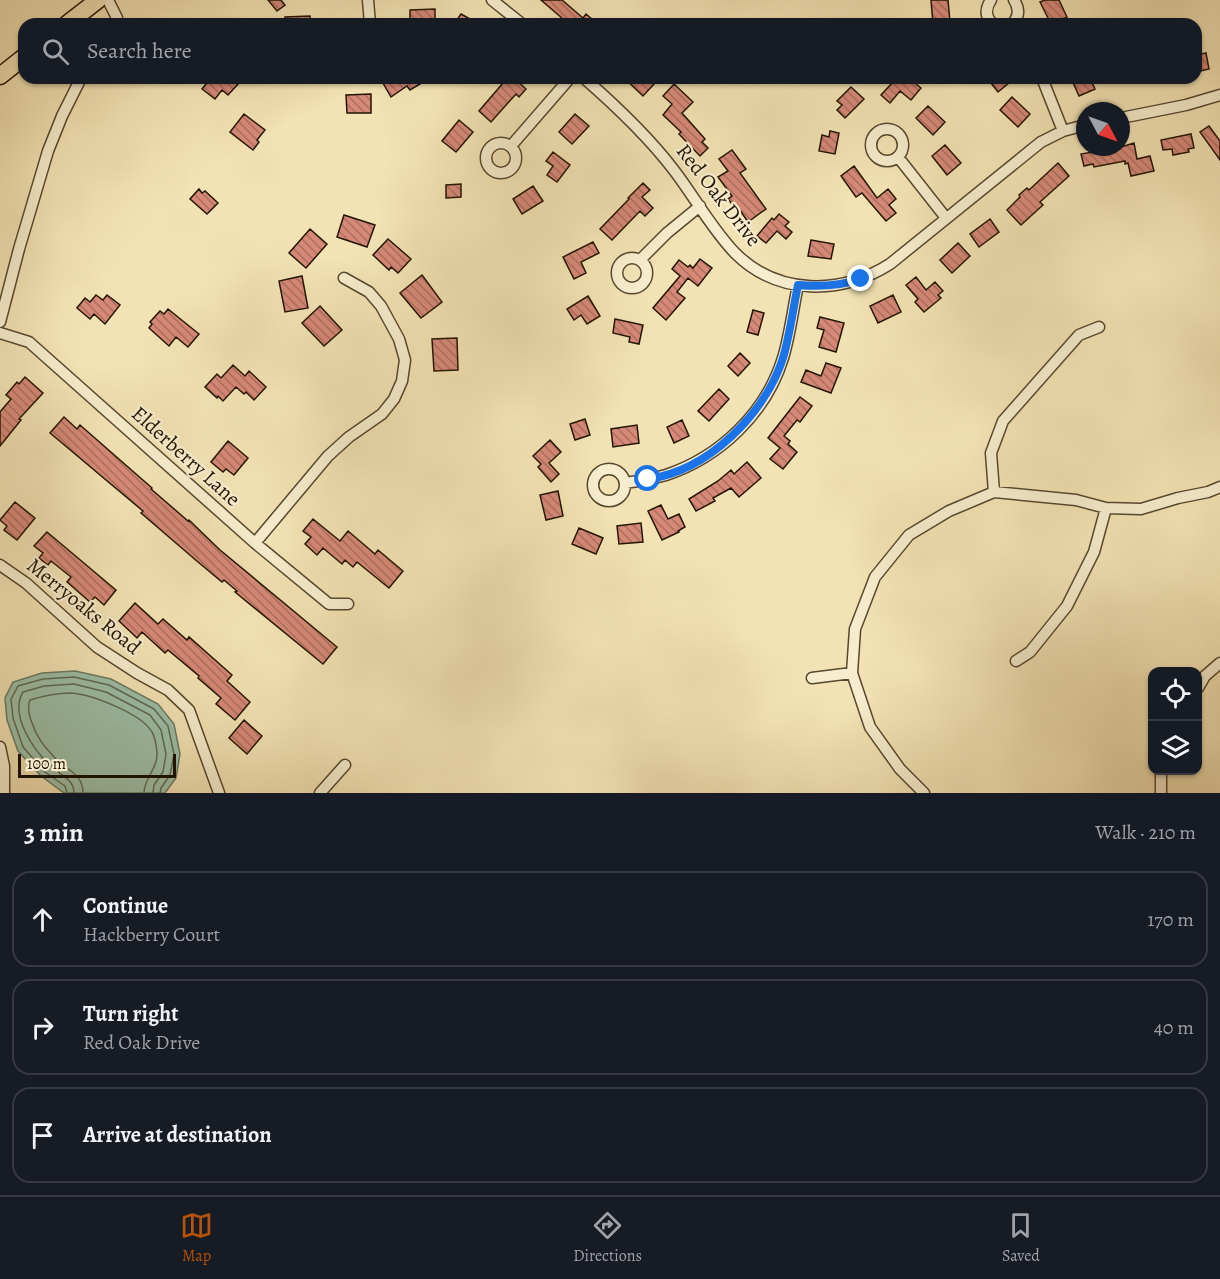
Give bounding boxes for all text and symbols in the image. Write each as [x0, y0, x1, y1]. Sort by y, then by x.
search box [18, 18, 1202, 84]
icon: search [39, 35, 72, 68]
text: Search here [87, 36, 192, 66]
north arrow [1076, 102, 1130, 156]
street label: Red Oak Drive [670, 138, 768, 252]
route end [847, 265, 873, 291]
street label: Elderberry Lane [125, 400, 247, 512]
route start [634, 465, 660, 491]
street label: Merryoaks Road [21, 551, 147, 661]
map controls [1148, 667, 1202, 775]
button: locate [1148, 667, 1202, 721]
button: layers [1148, 721, 1202, 775]
scale bar [18, 751, 176, 778]
text: 100 m [27, 753, 66, 775]
text: 3 min [24, 815, 84, 850]
text: Walk · 210 m [1095, 819, 1196, 846]
text: Continue [83, 891, 168, 921]
icon: ahead [26, 903, 59, 936]
text: 170 m [1148, 906, 1194, 933]
text: Hackberry Court [83, 921, 220, 948]
text: Turn right [83, 999, 179, 1029]
icon: right [26, 1011, 59, 1044]
text: 40 m [1154, 1014, 1194, 1041]
text: Red Oak Drive [83, 1029, 200, 1056]
icon: arrive [26, 1119, 59, 1152]
text: Arrive at destination [83, 1120, 272, 1150]
tab: Map [180, 1209, 213, 1267]
tab: Directions [573, 1209, 642, 1267]
tab: Saved [1002, 1209, 1040, 1267]

